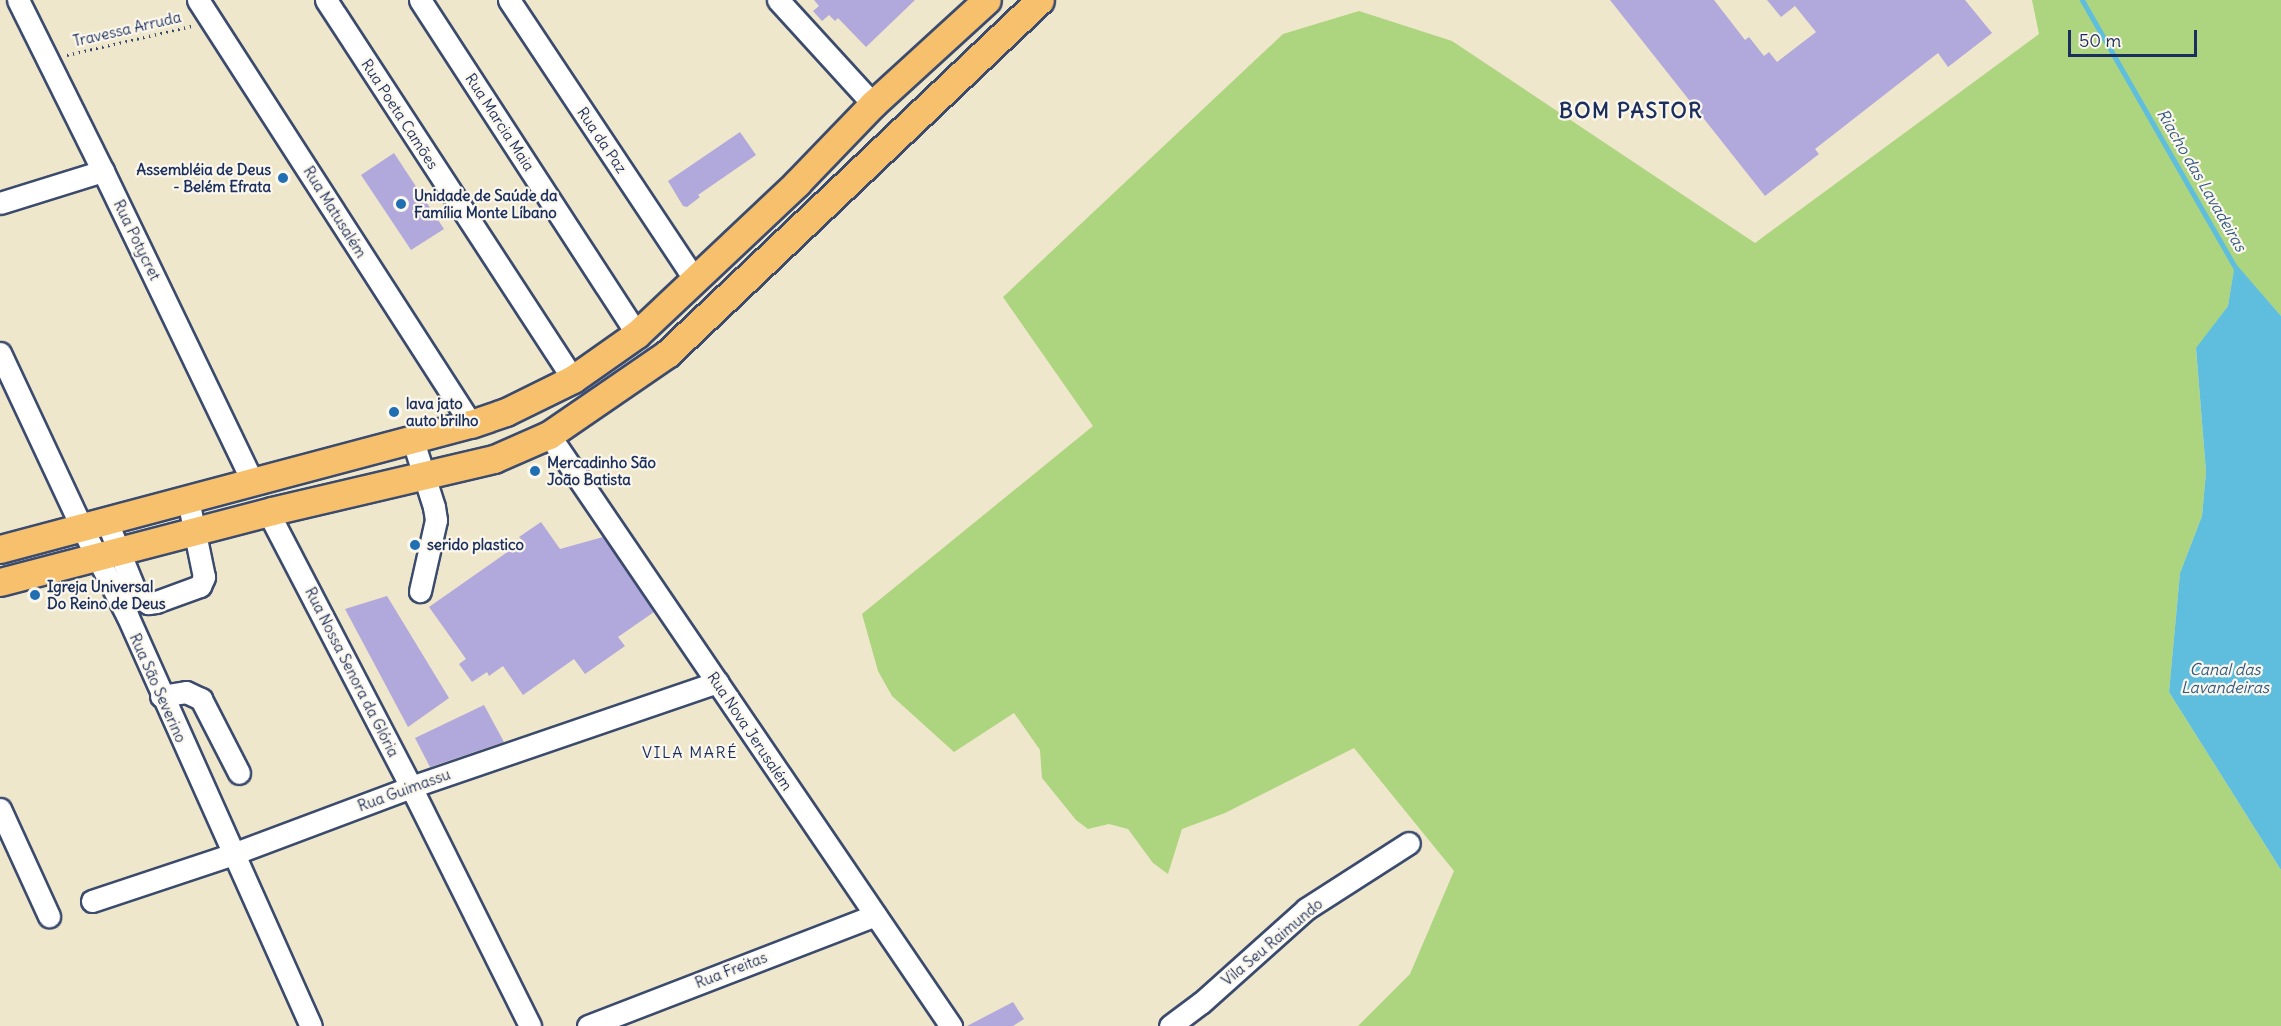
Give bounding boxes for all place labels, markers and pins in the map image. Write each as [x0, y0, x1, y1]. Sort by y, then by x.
place label: Assembléia de Deus - Belém Efrata [137, 160, 271, 195]
marker: Assembléia de Deus - Belém Efrata [276, 171, 290, 185]
place label: Unidade de Saúde da Família Monte Líbano [414, 186, 558, 221]
marker: Unidade de Saúde da Família Monte Líbano [392, 195, 410, 213]
place label: lava jato auto brilho [406, 394, 479, 429]
marker: lava jato auto brilho [387, 405, 401, 419]
place label: Mercadinho São João Batista [547, 453, 656, 488]
marker: Mercadinho São João Batista [528, 464, 542, 478]
place label: serido plastico [427, 536, 524, 554]
marker: serido plastico [408, 538, 422, 552]
place label: Igreja Universal Do Reino de Deus [47, 577, 166, 612]
marker: Igreja Universal Do Reino de Deus [28, 588, 42, 602]

